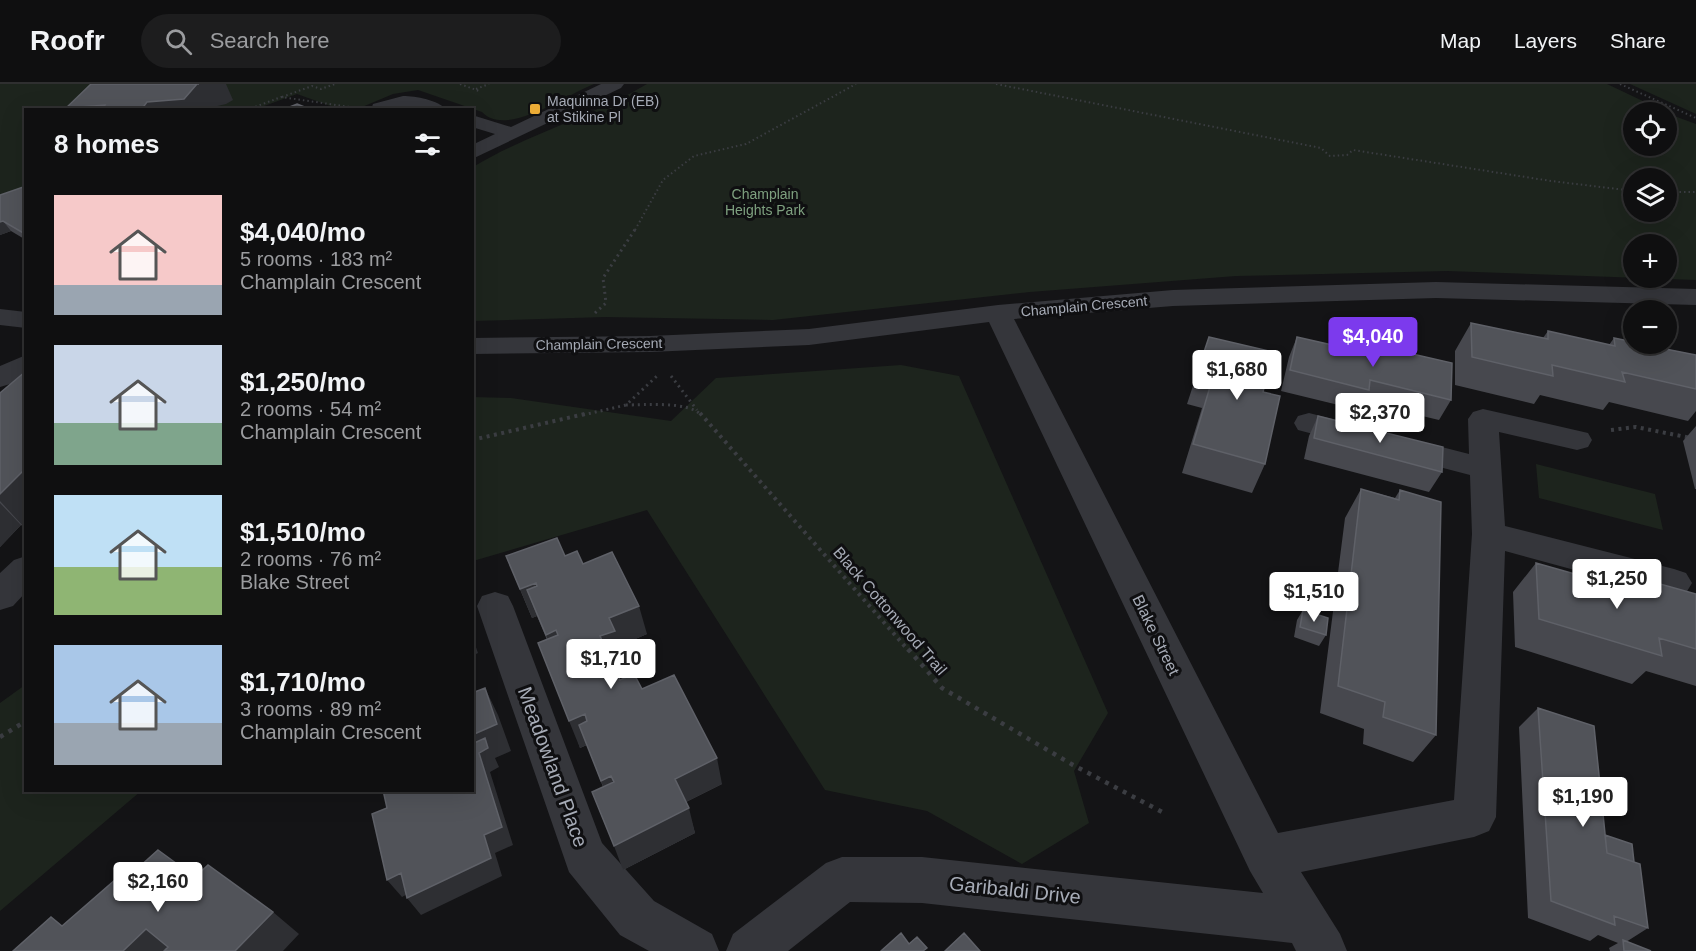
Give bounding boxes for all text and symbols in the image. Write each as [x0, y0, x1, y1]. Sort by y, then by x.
search box [141, 14, 561, 68]
text: Roofr [30, 25, 105, 56]
icon: search [162, 25, 195, 58]
text: Search here [210, 28, 330, 53]
text: Map [1440, 29, 1481, 52]
text: Layers [1514, 29, 1577, 52]
text: Share [1610, 29, 1666, 52]
place label: Maquinna Dr (EB) at Stikine Pl [547, 93, 659, 125]
marker: Maquinna Dr (EB) at Stikine Pl [528, 102, 542, 116]
map controls [1623, 102, 1677, 354]
button: locate [1623, 102, 1677, 156]
icon: filters [411, 128, 444, 161]
text: 8 homes [54, 129, 160, 159]
button: layers [1623, 168, 1677, 222]
park label: Champlain Heights Park [725, 186, 806, 218]
text: $4,040/mo [240, 217, 366, 247]
icon: home [102, 219, 174, 291]
button: + [1623, 234, 1677, 288]
text: 5 rooms · 183 m² [240, 248, 392, 270]
text: Champlain Crescent [240, 271, 421, 293]
street label: Champlain Crescent [1020, 292, 1148, 319]
button: − [1623, 300, 1677, 354]
pin: $4,040 [1324, 317, 1422, 368]
text: $4,040 [1342, 325, 1404, 347]
street label: Champlain Crescent [535, 335, 663, 353]
pin: $1,680 [1188, 350, 1286, 401]
text: $1,680 [1206, 358, 1268, 380]
text: $1,250/mo [240, 367, 366, 397]
icon: home [102, 369, 174, 441]
pin: $2,370 [1331, 393, 1429, 444]
text: 2 rooms · 54 m² [240, 398, 381, 420]
text: $2,370 [1349, 401, 1411, 423]
text: Champlain Crescent [240, 421, 421, 443]
text: $1,510/mo [240, 517, 366, 547]
icon: home [102, 519, 174, 591]
street label: Black Cottonwood Trail [830, 544, 950, 678]
text: 2 rooms · 76 m² [240, 548, 381, 570]
pin: $1,250 [1568, 559, 1666, 610]
text: $1,250 [1586, 567, 1648, 589]
text: Blake Street [240, 571, 349, 593]
pin: $1,510 [1265, 572, 1363, 623]
text: $1,510 [1283, 580, 1345, 602]
street label: Blake Street [1129, 592, 1183, 678]
pin: $1,710 [562, 639, 660, 690]
text: $1,710 [580, 647, 642, 669]
text: $1,710/mo [240, 667, 366, 697]
icon: home [102, 669, 174, 741]
street label: Meadowland Place [514, 684, 592, 850]
text: 3 rooms · 89 m² [240, 698, 381, 720]
text: Champlain Crescent [240, 721, 421, 743]
pin: $1,190 [1534, 777, 1632, 828]
text: $1,190 [1552, 785, 1614, 807]
pin: $2,160 [109, 862, 207, 913]
text: $2,160 [127, 870, 189, 892]
street label: Garibaldi Drive [948, 872, 1082, 908]

